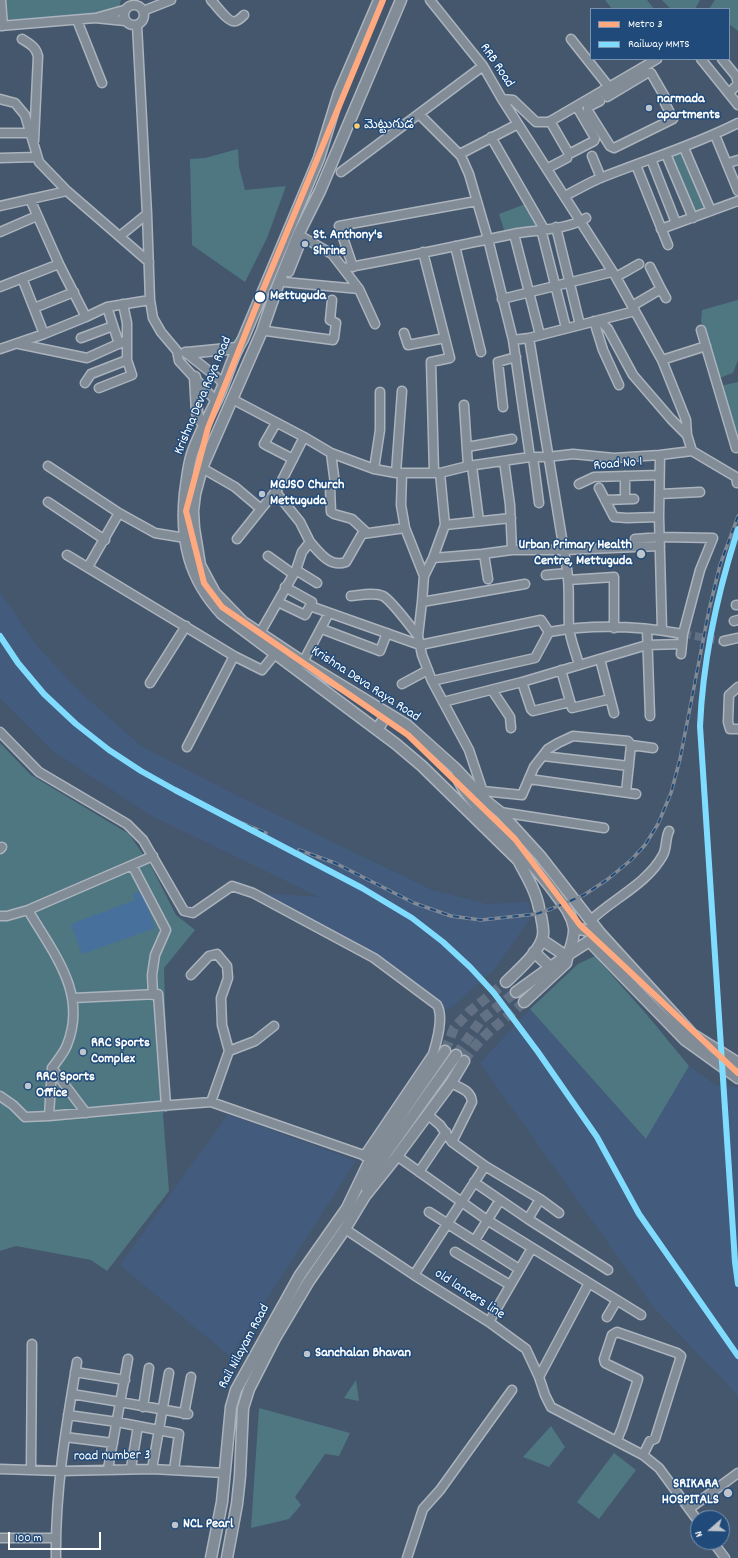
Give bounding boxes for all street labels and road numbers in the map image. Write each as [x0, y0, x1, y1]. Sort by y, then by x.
street label: RRB Road [475, 41, 517, 91]
street label: Krishna Deva Raya Road [172, 334, 236, 458]
street label: Road No 1 [593, 455, 643, 475]
street label: Krishna Deva Raya Road [307, 643, 423, 727]
street label: old lancers line [431, 1266, 507, 1324]
street label: Rail Nilayam Road [216, 1302, 274, 1392]
street label: road number 3 [73, 1448, 151, 1466]

